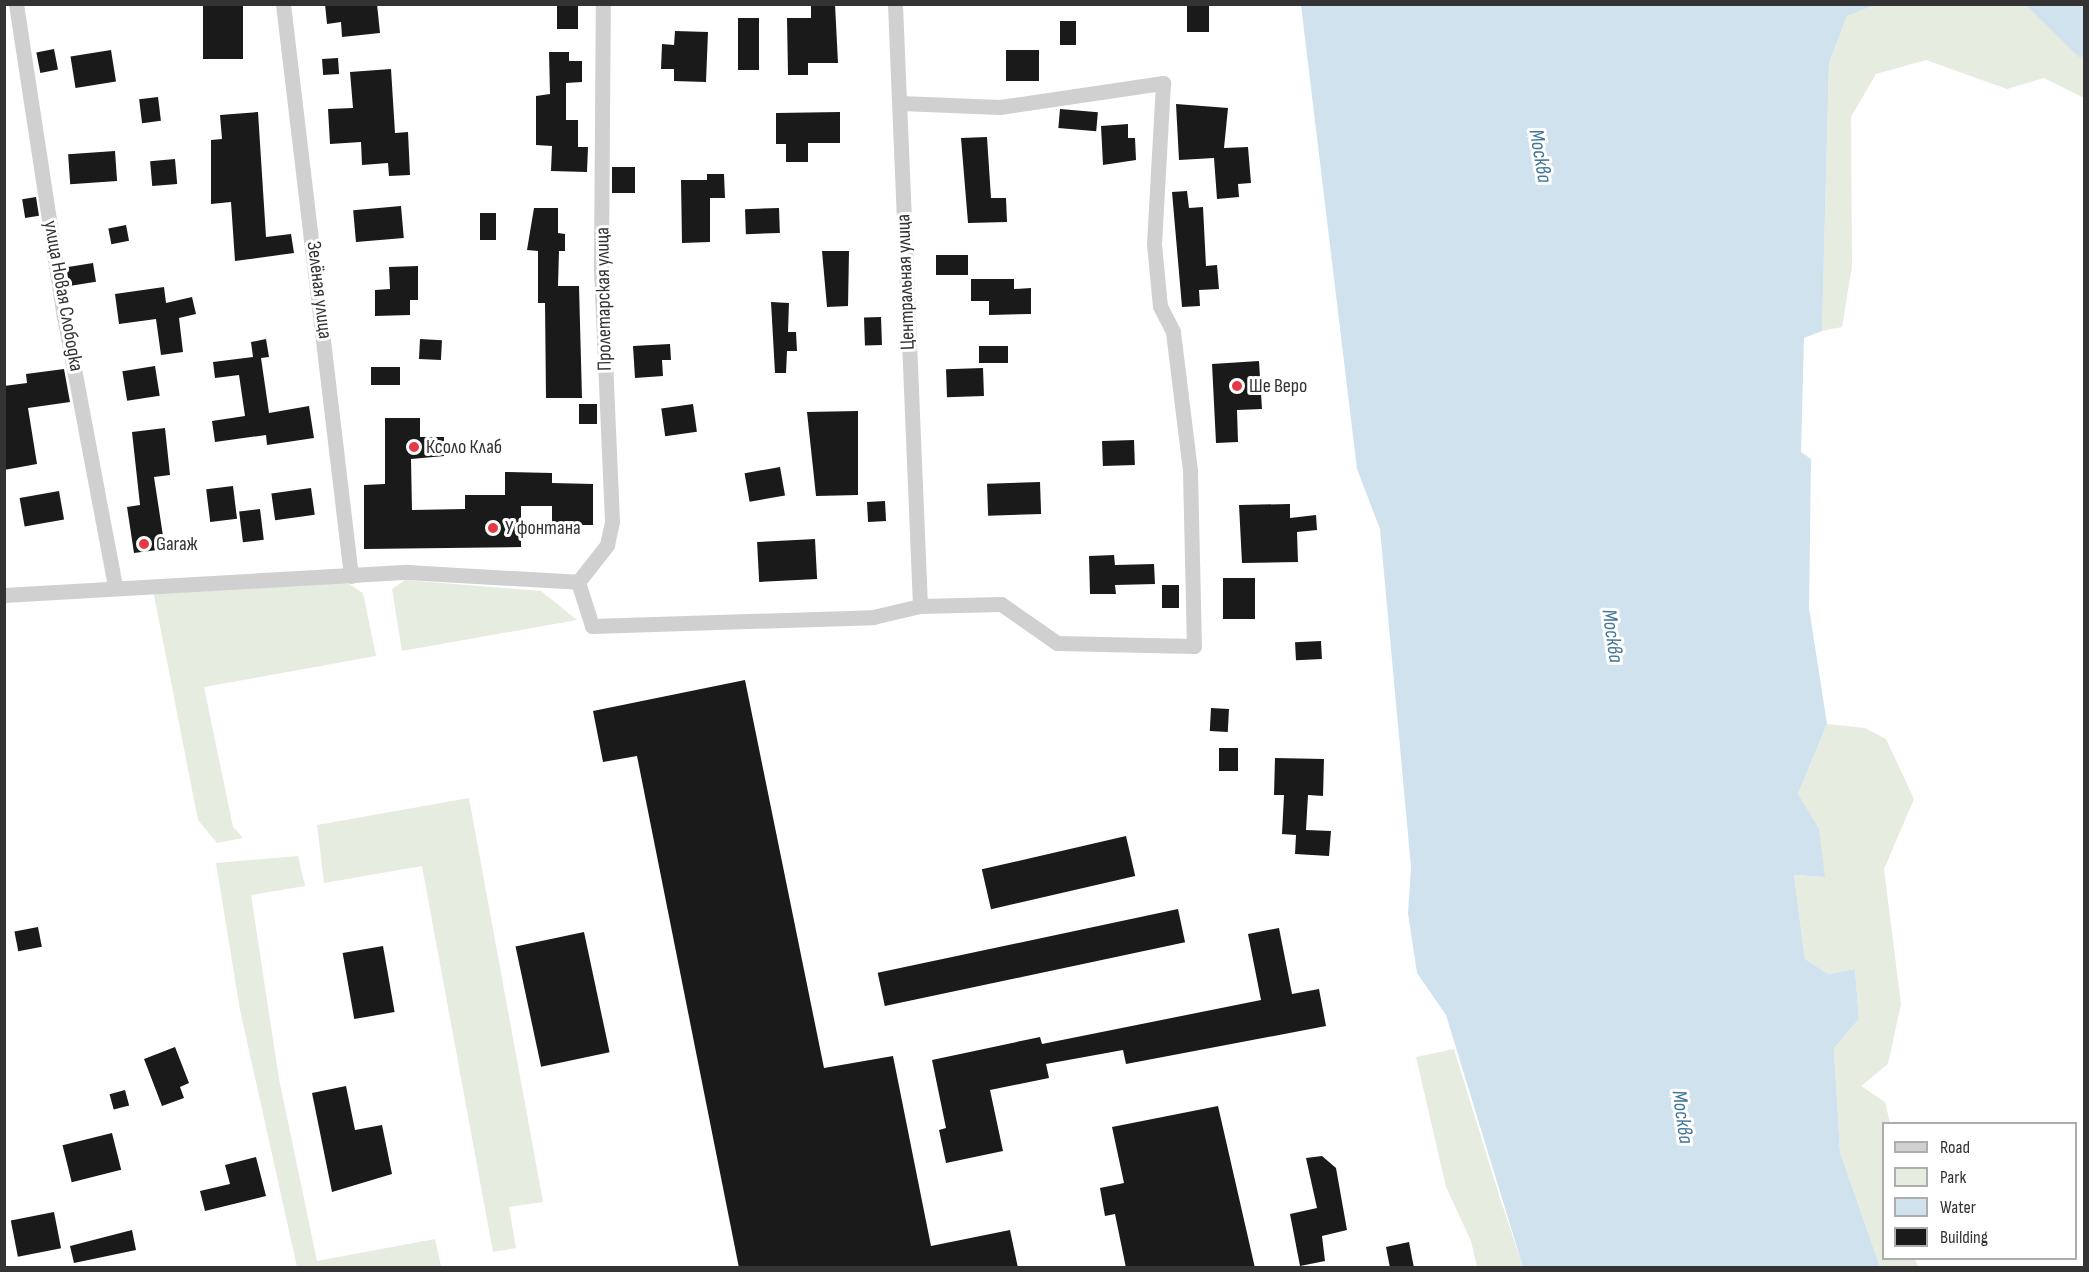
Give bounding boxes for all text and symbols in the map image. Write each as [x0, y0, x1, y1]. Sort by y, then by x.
water label: Москва [1523, 127, 1557, 185]
street label: Центральная улица [892, 214, 920, 350]
street label: улица Новая Слободка [38, 219, 88, 373]
street label: Пролетарская улица [591, 227, 617, 371]
street label: Зелёная улица [301, 240, 337, 340]
place label: Ше Веро [1249, 374, 1307, 398]
marker: Ше Веро [1230, 379, 1244, 393]
place label: Ксоло Клаб [426, 435, 502, 459]
marker: Ксоло Клаб [407, 440, 421, 454]
place label: У фонтана [505, 516, 581, 540]
marker: У фонтана [486, 521, 500, 535]
place label: Garaж [156, 532, 197, 556]
marker: Garaж [137, 537, 151, 551]
water label: Москва [1596, 608, 1628, 664]
water label: Москва [1666, 1089, 1698, 1145]
legend [1882, 1122, 2077, 1260]
text: Road [1940, 1137, 1970, 1158]
text: Park [1940, 1167, 1966, 1188]
text: Water [1940, 1197, 1976, 1218]
text: Building [1940, 1227, 1988, 1248]

